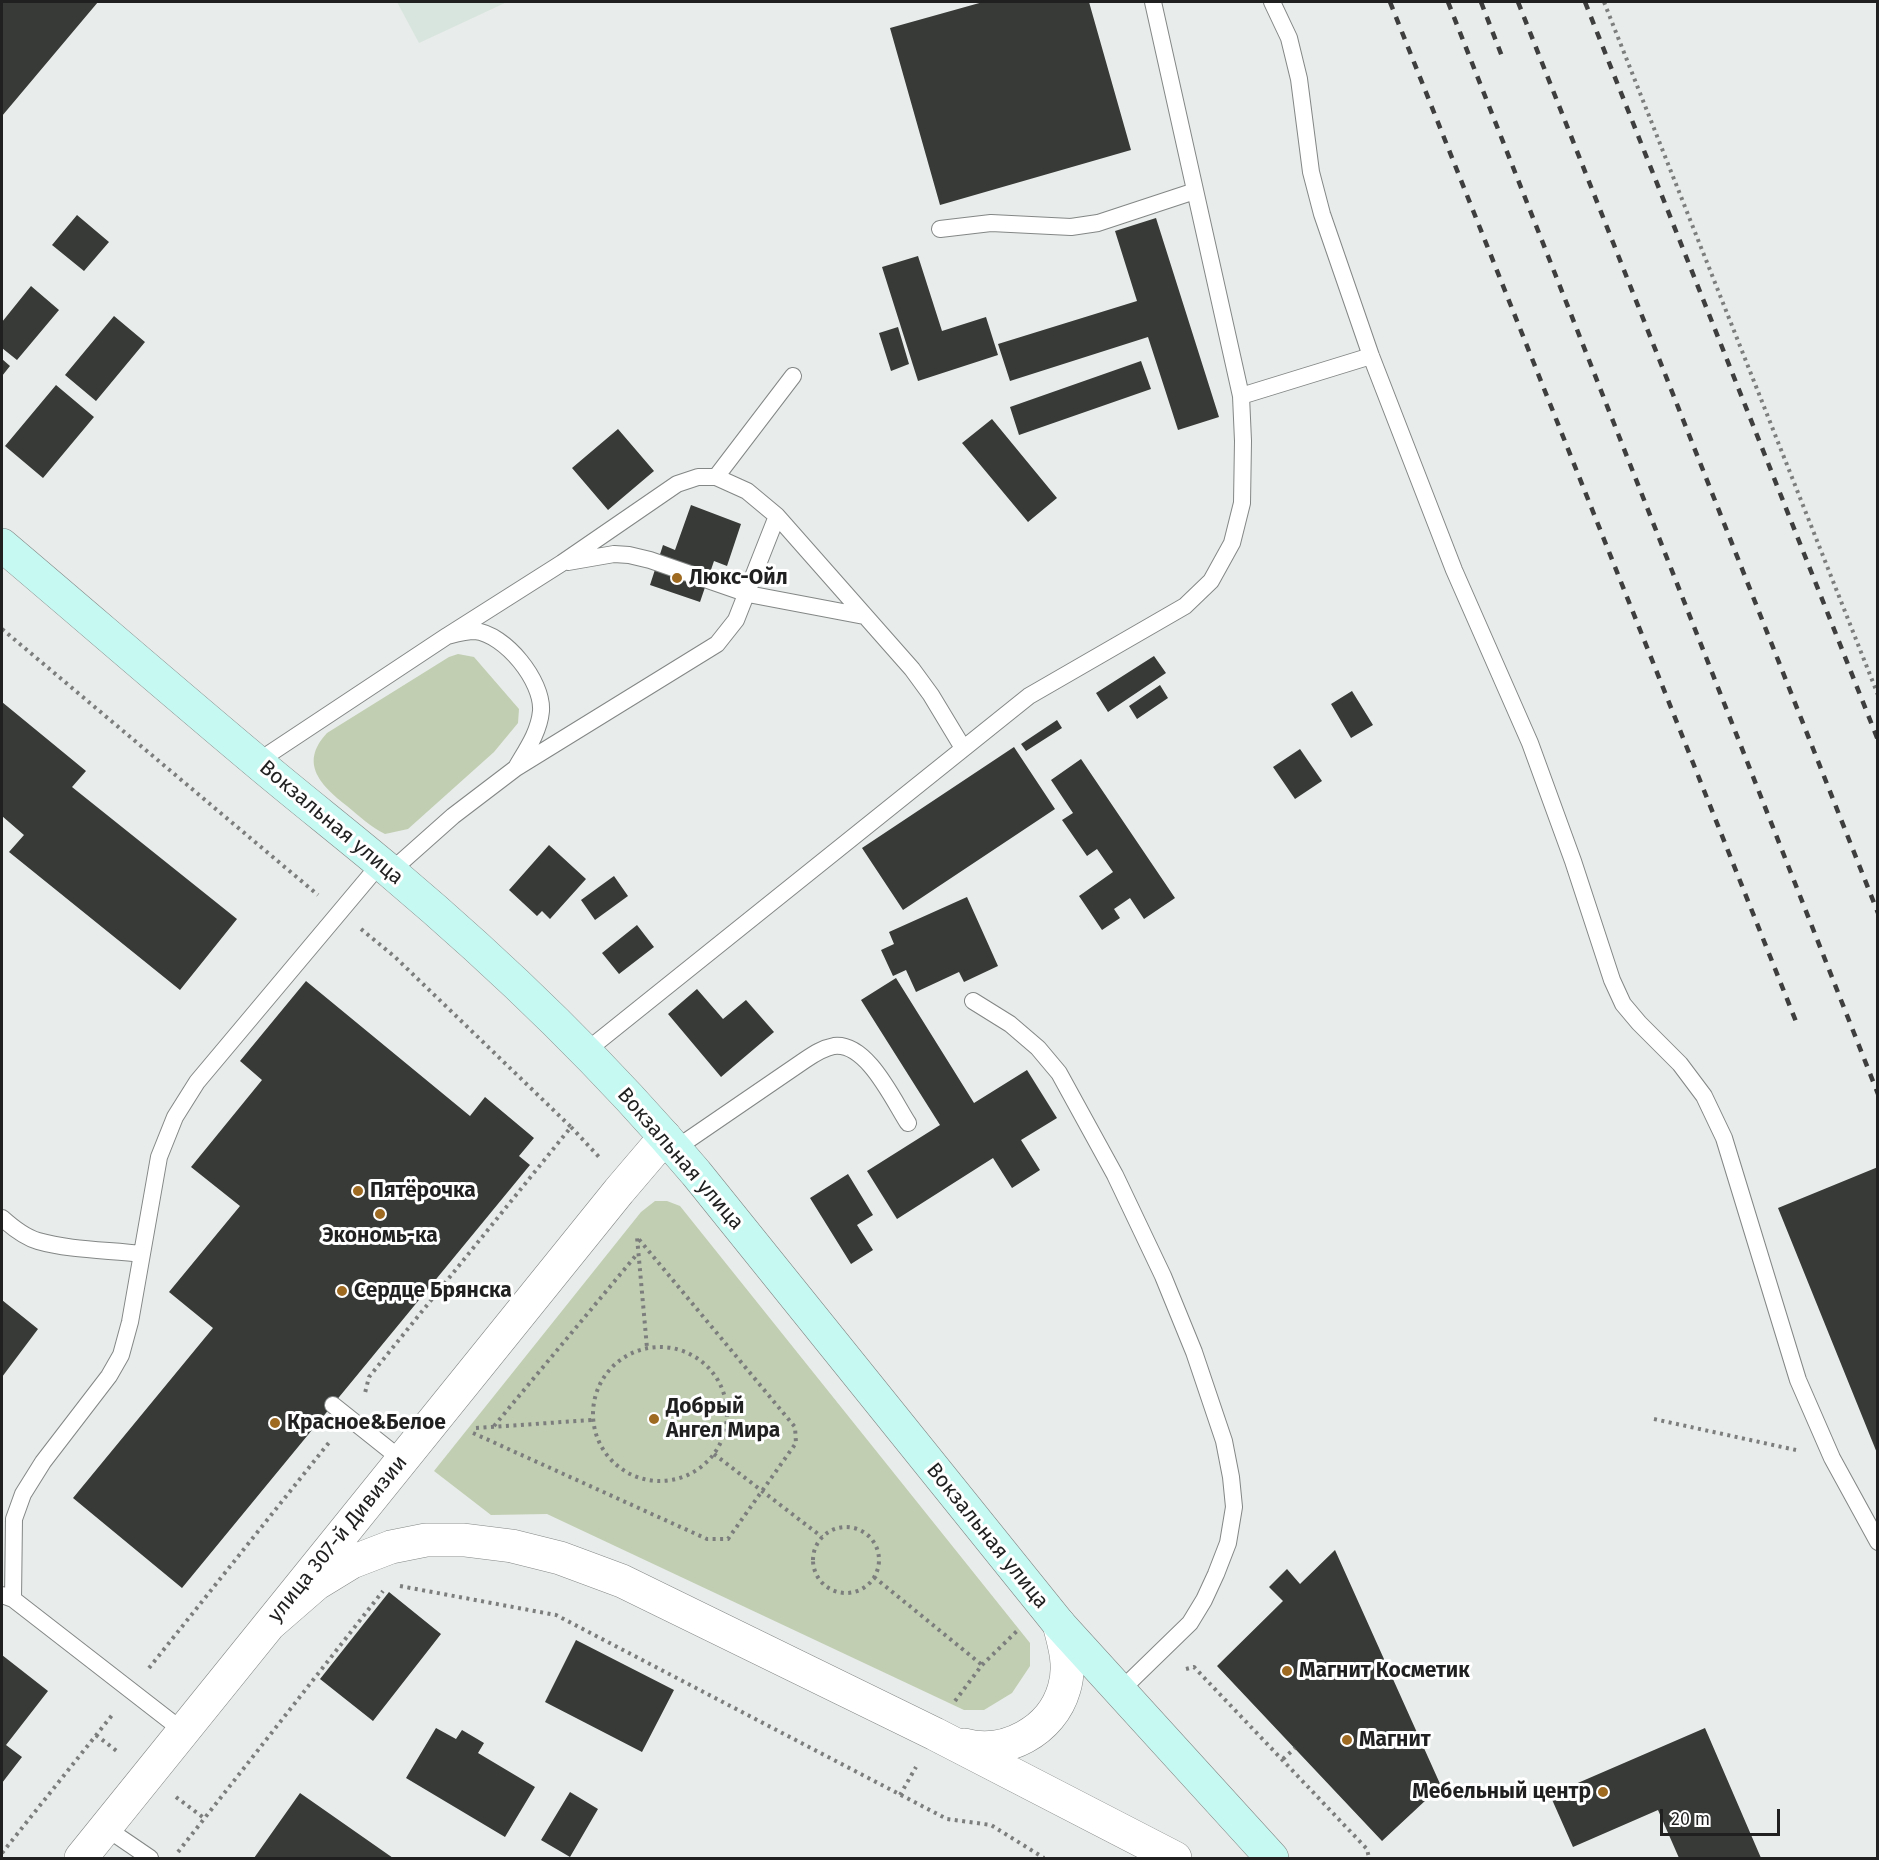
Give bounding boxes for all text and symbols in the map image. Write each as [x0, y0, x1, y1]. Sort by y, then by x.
place label: Люкс-Ойл [689, 565, 788, 591]
marker: Люкс-Ойл [670, 571, 684, 585]
street label: Вокзальная улица [254, 755, 408, 891]
street label: Вокзальная улица [611, 1083, 749, 1235]
place label: Пятёрочка [370, 1178, 476, 1204]
marker: Пятёрочка [351, 1184, 365, 1198]
marker: Экономь-ка [373, 1207, 387, 1221]
place label: Экономь-ка [322, 1223, 438, 1249]
place label: Сердце Брянска [354, 1278, 512, 1304]
marker: Сердце Брянска [335, 1284, 349, 1298]
place label: Добрый Ангел Мира [666, 1394, 780, 1444]
place label: Красное&Белое [287, 1410, 446, 1436]
marker: Добрый Ангел Мира [647, 1412, 661, 1426]
marker: Красное&Белое [268, 1416, 282, 1430]
street label: улица 307-й Дивизии [263, 1450, 413, 1628]
street label: Вокзальная улица [921, 1458, 1053, 1614]
place label: Магнит Косметик [1299, 1658, 1470, 1684]
marker: Магнит Косметик [1280, 1664, 1294, 1678]
place label: Магнит [1359, 1727, 1431, 1753]
marker: Магнит [1340, 1733, 1354, 1747]
place label: Мебельный центр [1412, 1779, 1591, 1805]
marker: Мебельный центр [1596, 1785, 1610, 1799]
scale bar [1663, 1797, 1783, 1835]
text: 20 m [1671, 1808, 1710, 1830]

